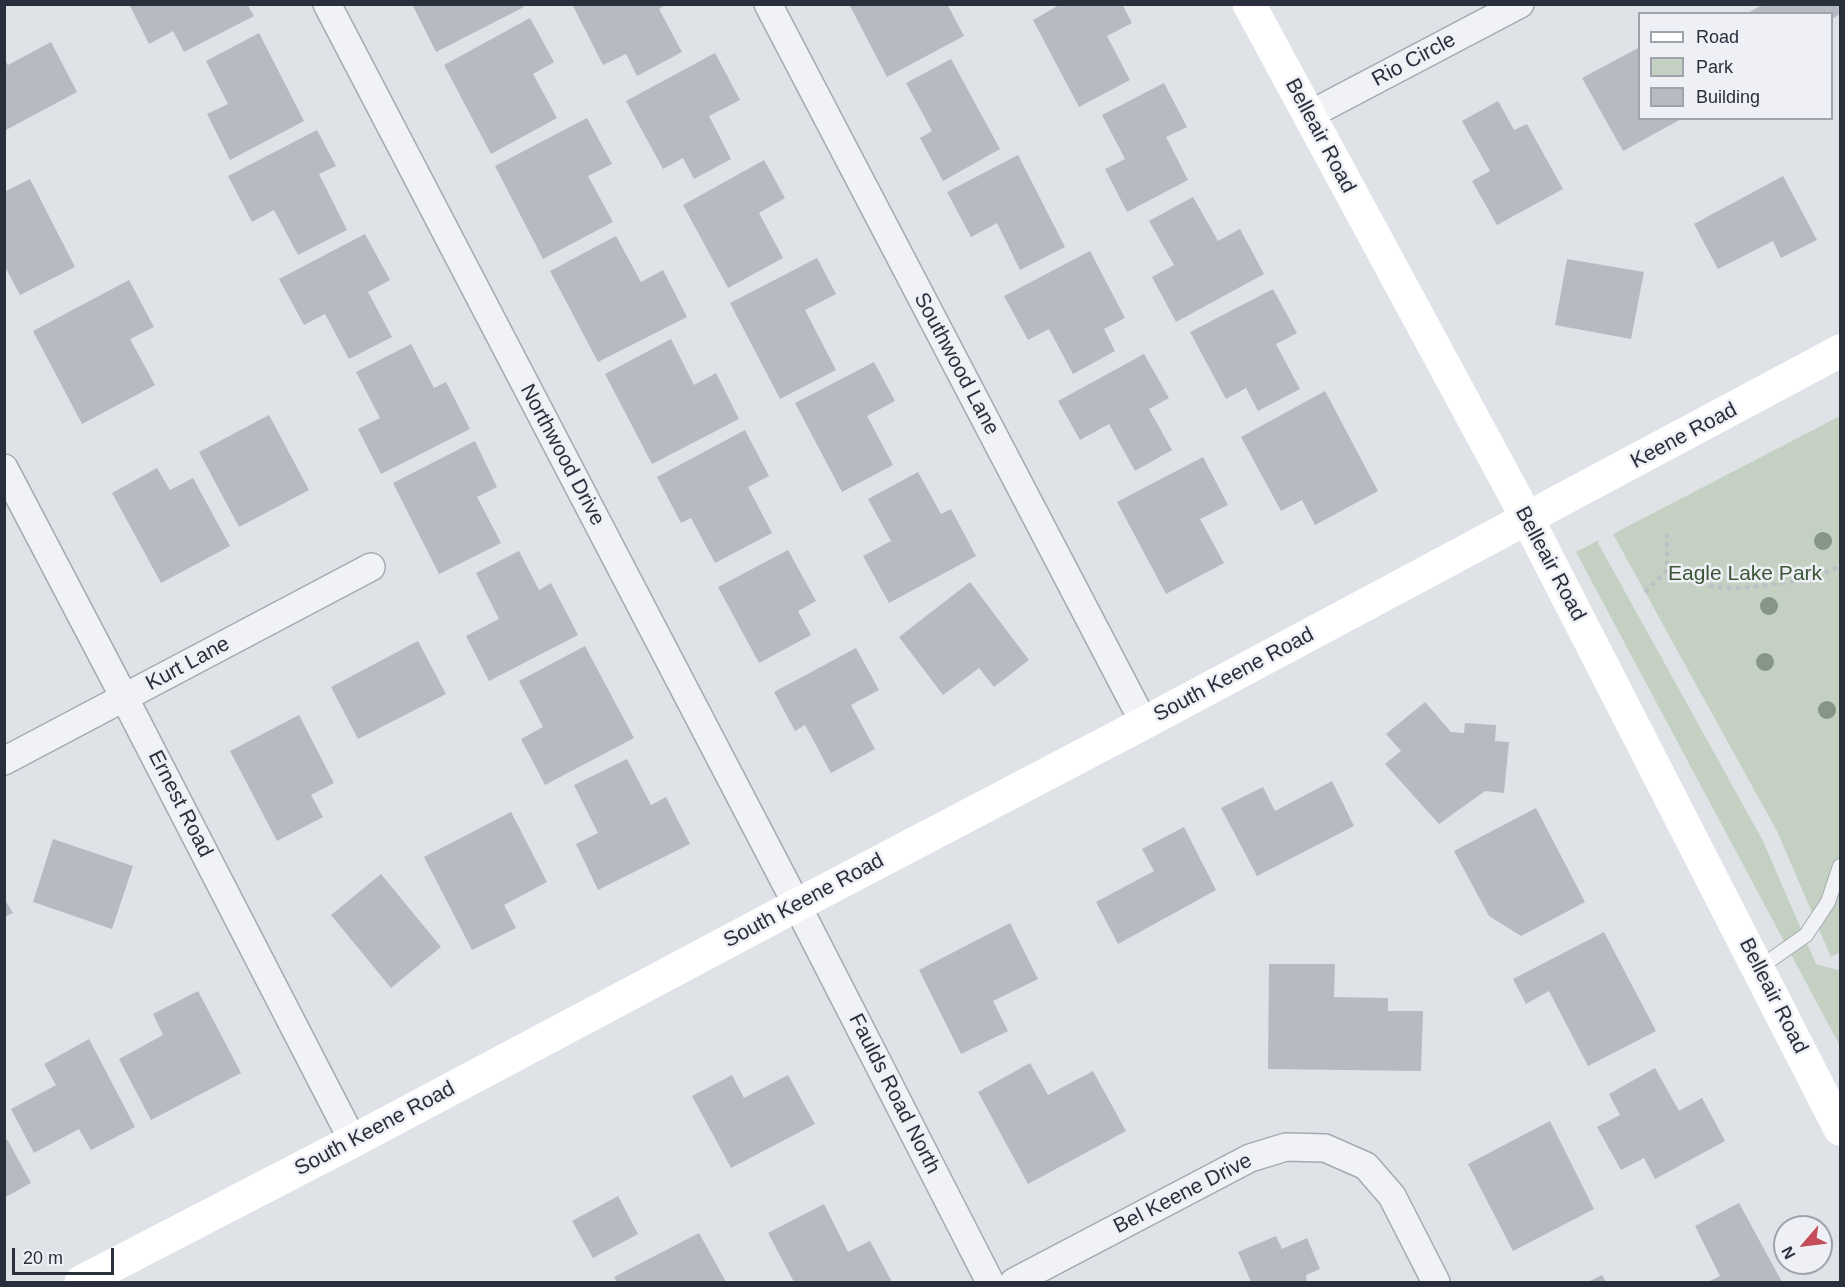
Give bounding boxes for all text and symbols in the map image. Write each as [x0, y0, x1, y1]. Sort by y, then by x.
legend [1638, 12, 1833, 120]
text: Road [1696, 27, 1739, 47]
street label: Rio Circle [1368, 28, 1460, 92]
text: Park [1696, 57, 1733, 77]
street label: Belleair Road [1279, 74, 1361, 198]
text: Building [1696, 87, 1760, 107]
street label: Southwood Lane [908, 288, 1004, 440]
street label: Northwood Drive [514, 380, 610, 530]
street label: Keene Road [1627, 397, 1741, 475]
street label: Belleair Road [1509, 502, 1591, 626]
park label: Eagle Lake Park [1668, 561, 1822, 587]
street label: South Keene Road [1150, 622, 1318, 728]
street label: Kurt Lane [142, 631, 234, 697]
street label: Ernest Road [142, 746, 218, 862]
street label: South Keene Road [720, 848, 888, 954]
street label: Belleair Road [1733, 934, 1813, 1058]
street label: Faulds Road North [843, 1010, 945, 1178]
street label: South Keene Road [291, 1076, 459, 1182]
street label: Bel Keene Drive [1110, 1148, 1256, 1240]
north arrow [1773, 1215, 1833, 1275]
scale bar [15, 1236, 117, 1274]
text: N [1778, 1244, 1799, 1262]
text: 20 m [23, 1248, 63, 1268]

